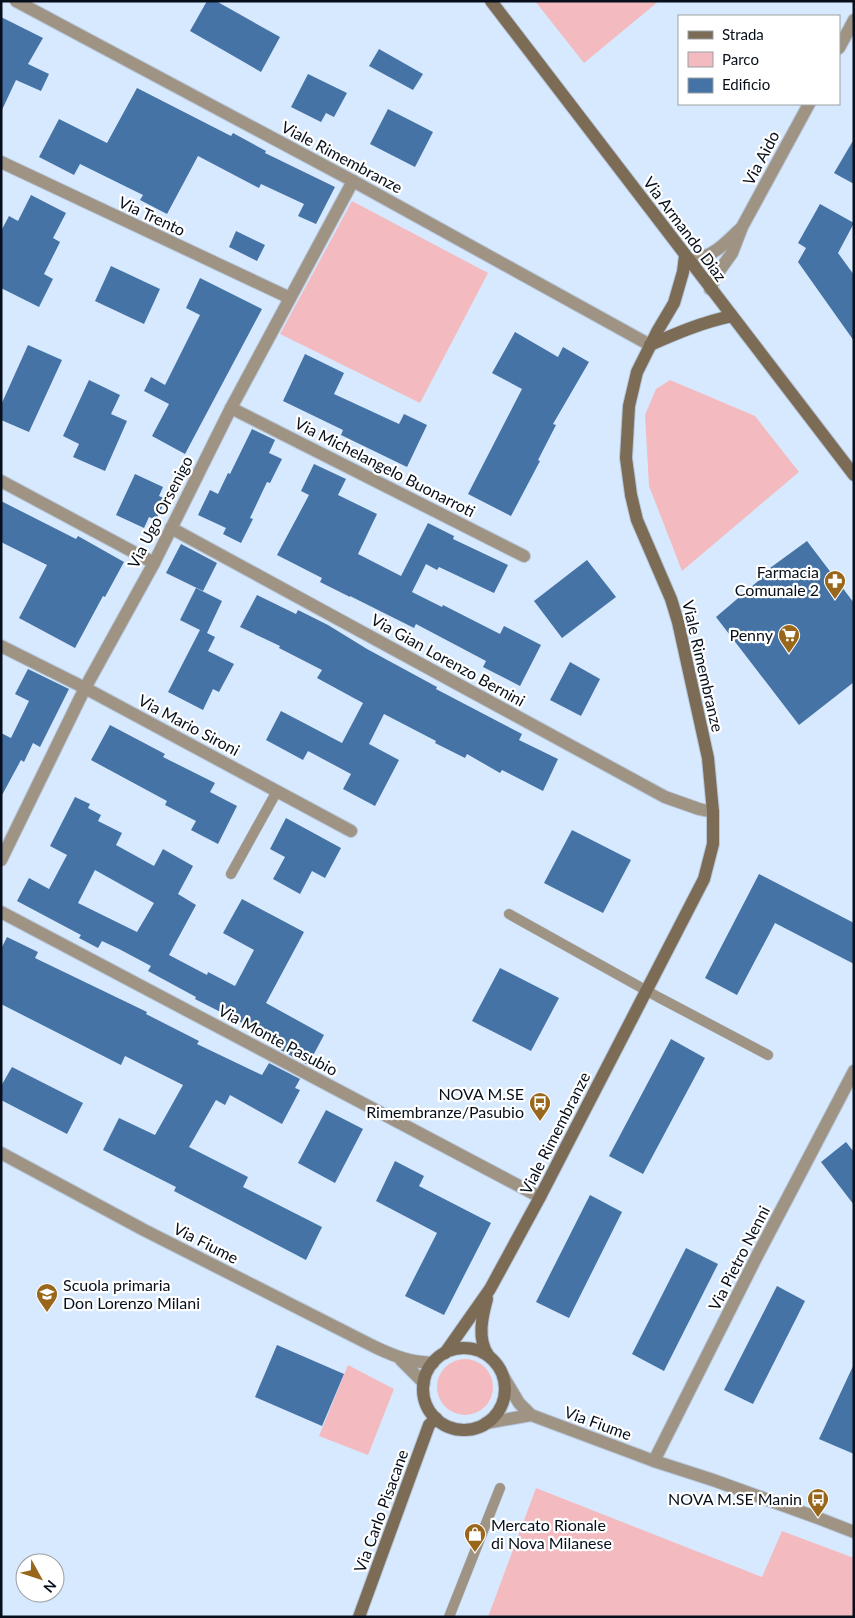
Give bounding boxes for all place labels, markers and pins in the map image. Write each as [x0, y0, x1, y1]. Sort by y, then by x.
place label: Farmacia Comunale 2 [735, 562, 819, 599]
pharmacy icon: Farmacia Comunale 2 [823, 569, 847, 600]
supermarket icon: Penny [777, 623, 801, 654]
place label: Penny [729, 625, 774, 644]
place label: NOVA M.SE Rimembranze/Pasubio [366, 1084, 524, 1121]
bus stop icon: NOVA M.SE Rimembranze/Pasubio [528, 1091, 552, 1122]
place label: Scuola primaria Don Lorenzo Milani [63, 1275, 200, 1312]
school or university icon: Scuola primaria Don Lorenzo Milani [35, 1282, 59, 1313]
bus stop icon: NOVA M.SE Manin [806, 1487, 830, 1518]
place label: NOVA M.SE Manin [668, 1489, 802, 1508]
place label: Mercato Rionale di Nova Milanese [491, 1515, 612, 1552]
shop icon: Mercato Rionale di Nova Milanese [463, 1522, 487, 1553]

